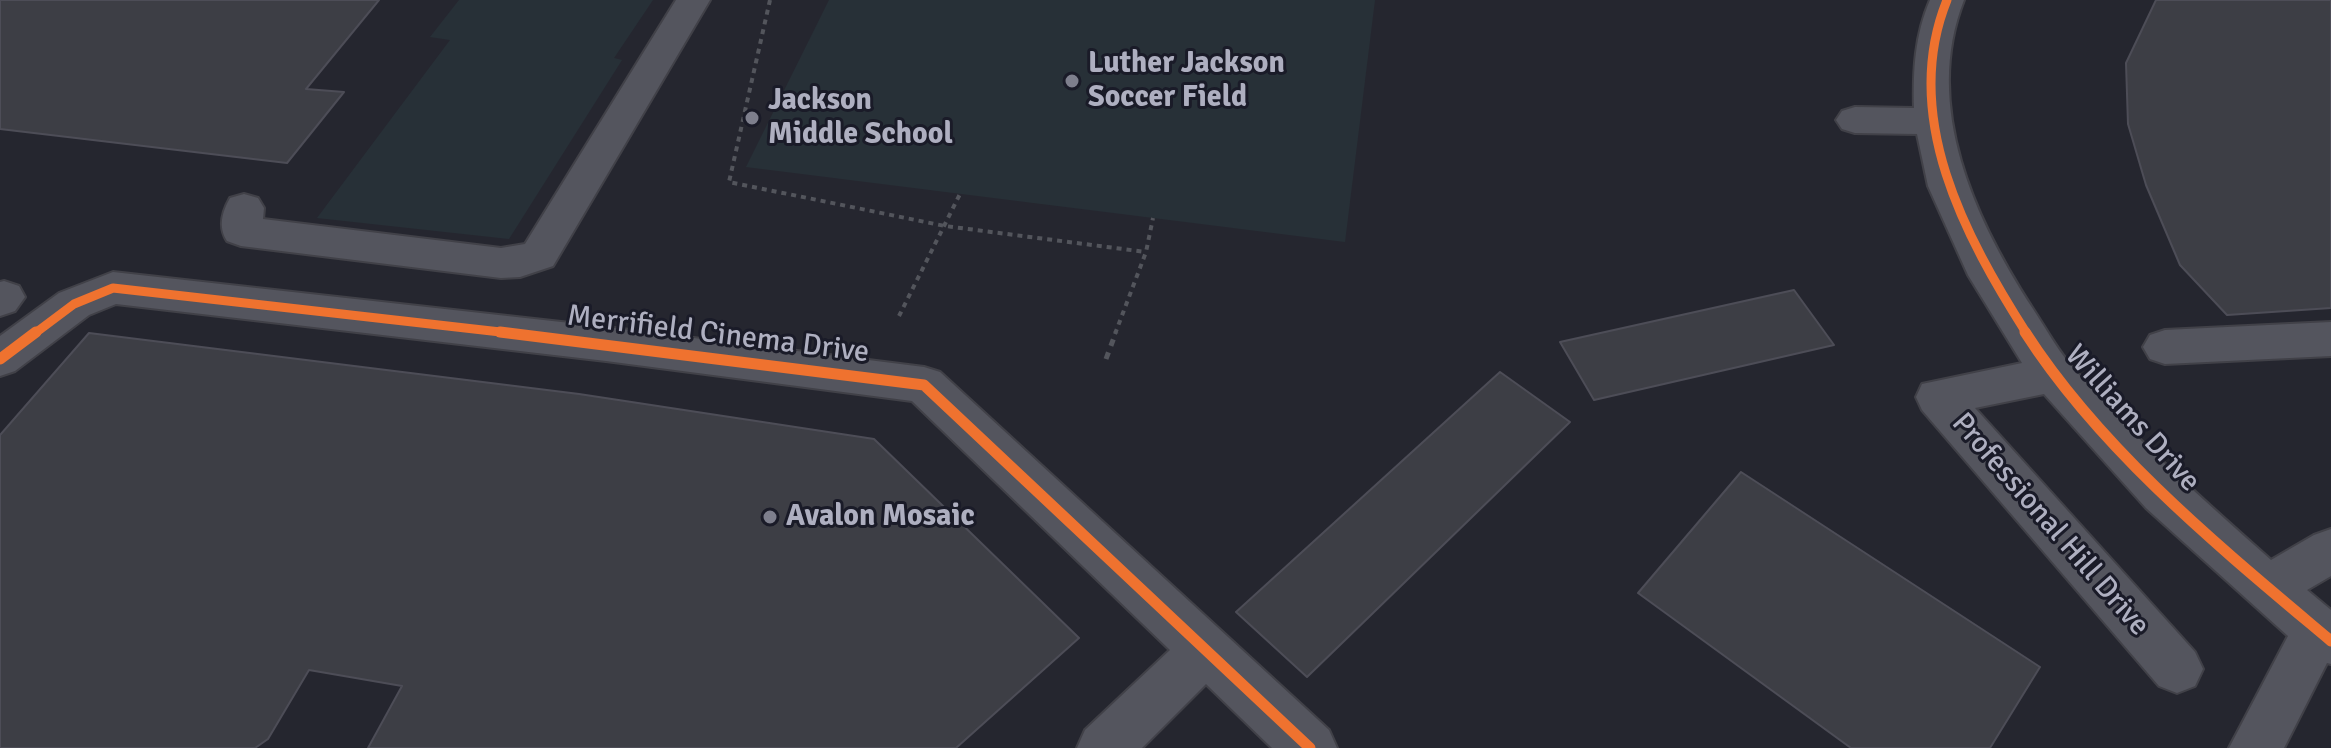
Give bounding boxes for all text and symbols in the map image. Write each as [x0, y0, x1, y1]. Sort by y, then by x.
place label: Luther Jackson Soccer Field [1088, 46, 1285, 116]
marker: Luther Jackson Soccer Field [1063, 72, 1081, 90]
place label: Jackson Middle School [768, 83, 953, 154]
marker: Jackson Middle School [743, 109, 761, 127]
street label: Merrifield Cinema Drive [565, 299, 871, 371]
street label: Williams Drive [2057, 338, 2207, 500]
street label: Professional Hill Drive [1943, 406, 2157, 644]
place label: Avalon Mosaic [786, 499, 975, 535]
marker: Avalon Mosaic [761, 508, 779, 526]

